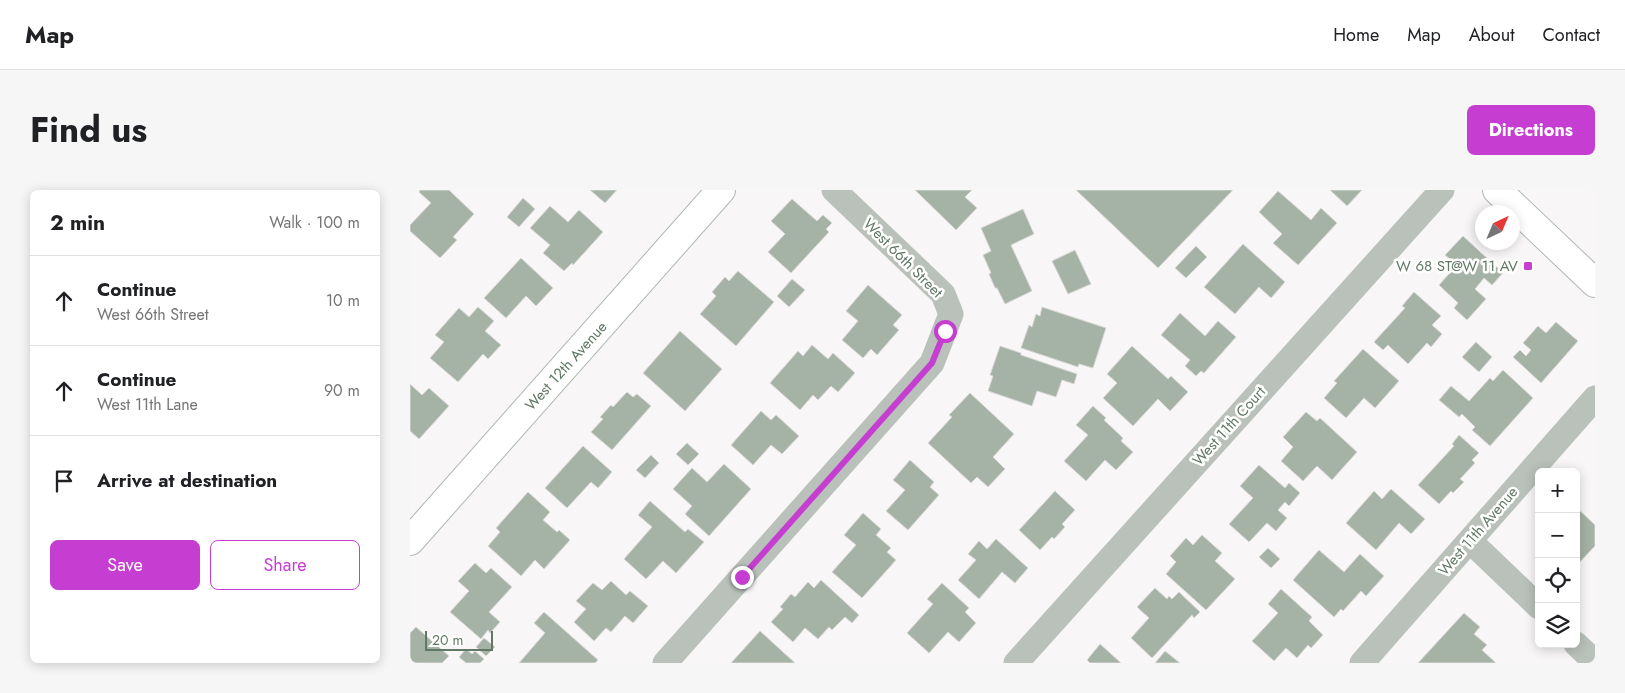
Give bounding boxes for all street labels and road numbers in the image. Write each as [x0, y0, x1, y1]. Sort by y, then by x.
street label: West 66th Street [858, 213, 948, 303]
street label: West 12th Avenue [520, 316, 612, 416]
street label: West 11th Court [1187, 381, 1271, 471]
street label: West 11th Avenue [1433, 481, 1523, 580]

